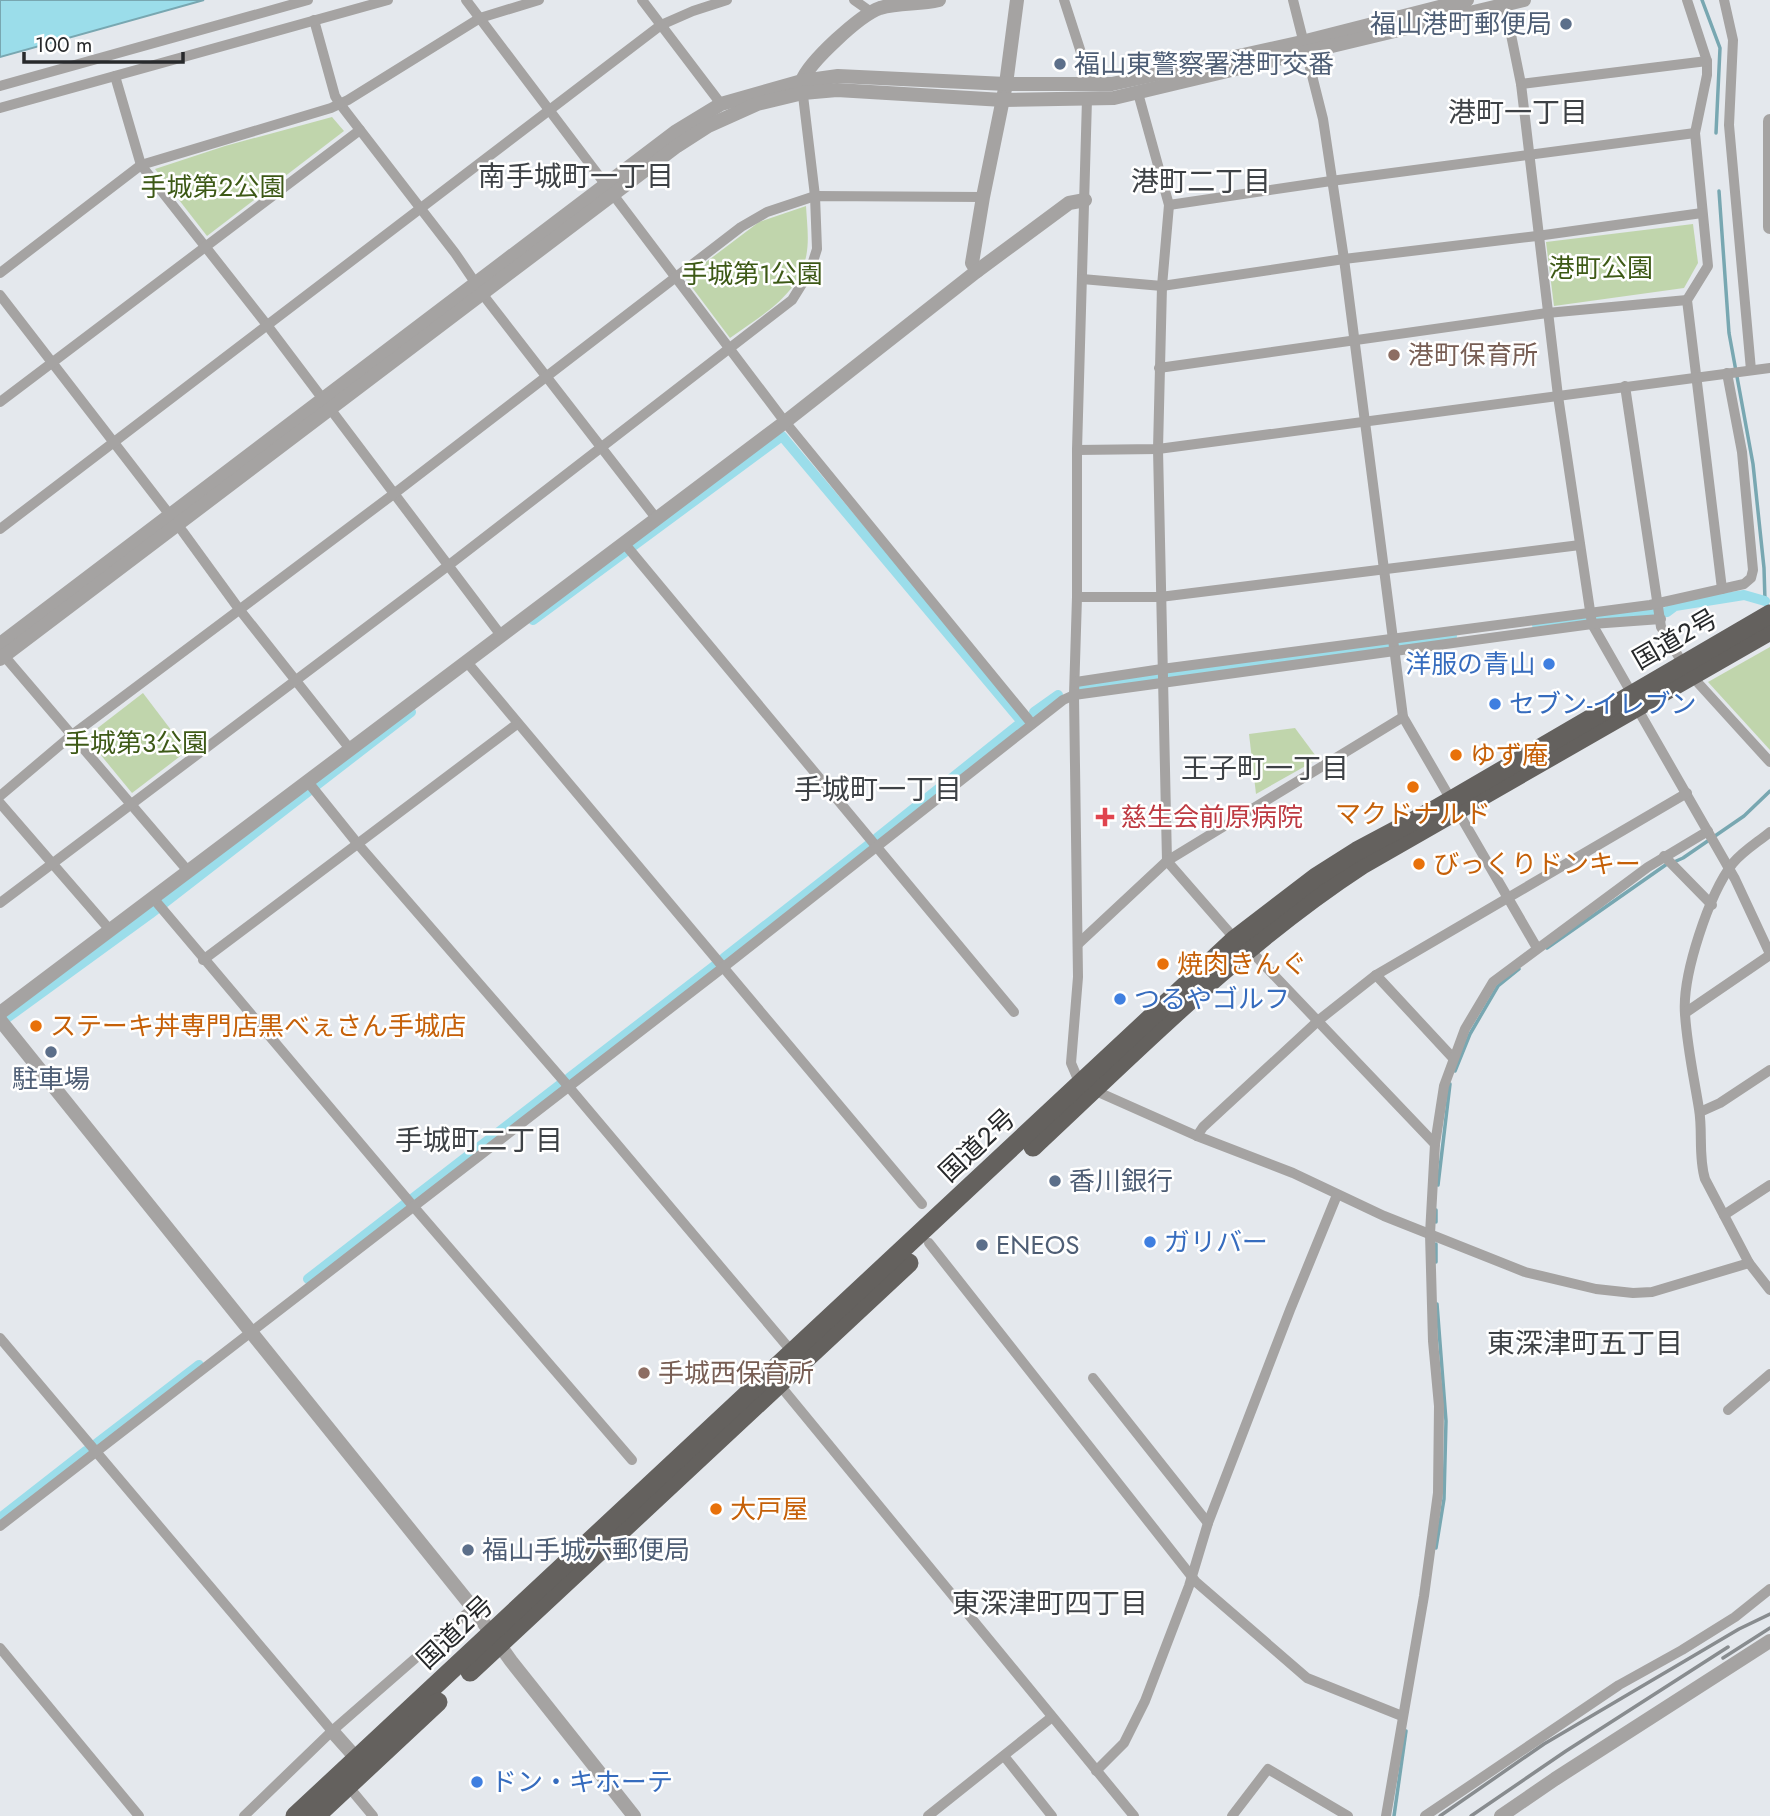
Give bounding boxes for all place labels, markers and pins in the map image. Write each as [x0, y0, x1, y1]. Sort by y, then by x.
place label: 福山港町郵便局 [1370, 5, 1552, 43]
marker: 福山港町郵便局 [1558, 16, 1574, 32]
place label: 福山東警察署港町交番 [1074, 45, 1334, 83]
marker: 福山東警察署港町交番 [1052, 56, 1068, 72]
place label: 港町保育所 [1408, 336, 1538, 374]
marker: 港町保育所 [1386, 347, 1402, 363]
place label: 洋服の青山 [1405, 645, 1535, 683]
marker: 洋服の青山 [1541, 656, 1557, 672]
place label: セブン-イレブン [1509, 685, 1696, 723]
marker: セブン-イレブン [1487, 696, 1503, 712]
place label: ゆず庵 [1470, 736, 1548, 774]
marker: ゆず庵 [1448, 747, 1464, 763]
marker: マクドナルド [1405, 779, 1421, 795]
place label: マクドナルド [1335, 795, 1491, 833]
place label: 慈生会前原病院 [1121, 798, 1303, 836]
marker: 慈生会前原病院 [1095, 807, 1115, 827]
place label: びっくりドンキー [1433, 845, 1641, 883]
marker: びっくりドンキー [1411, 856, 1427, 872]
place label: 焼肉きんぐ [1177, 945, 1307, 983]
marker: 焼肉きんぐ [1155, 956, 1171, 972]
place label: つるやゴルフ [1134, 980, 1290, 1018]
marker: つるやゴルフ [1112, 991, 1128, 1007]
place label: ステーキ丼専門店黒べぇさん手城店 [50, 1007, 466, 1045]
marker: ステーキ丼専門店黒べぇさん手城店 [28, 1018, 44, 1034]
marker: 駐車場 [43, 1044, 59, 1060]
place label: 駐車場 [12, 1060, 90, 1098]
place label: 香川銀行 [1069, 1162, 1173, 1200]
marker: 香川銀行 [1047, 1173, 1063, 1189]
place label: ガリバー [1164, 1223, 1268, 1261]
place label: ENEOS [996, 1226, 1080, 1264]
marker: ガリバー [1142, 1234, 1158, 1250]
marker: ENEOS [974, 1237, 990, 1253]
place label: 手城西保育所 [658, 1354, 814, 1392]
marker: 手城西保育所 [636, 1365, 652, 1381]
place label: 大戸屋 [730, 1490, 808, 1528]
marker: 大戸屋 [708, 1501, 724, 1517]
place label: 福山手城六郵便局 [482, 1531, 690, 1569]
marker: 福山手城六郵便局 [460, 1542, 476, 1558]
place label: ドン・キホーテ [491, 1763, 673, 1801]
marker: ドン・キホーテ [469, 1774, 485, 1790]

